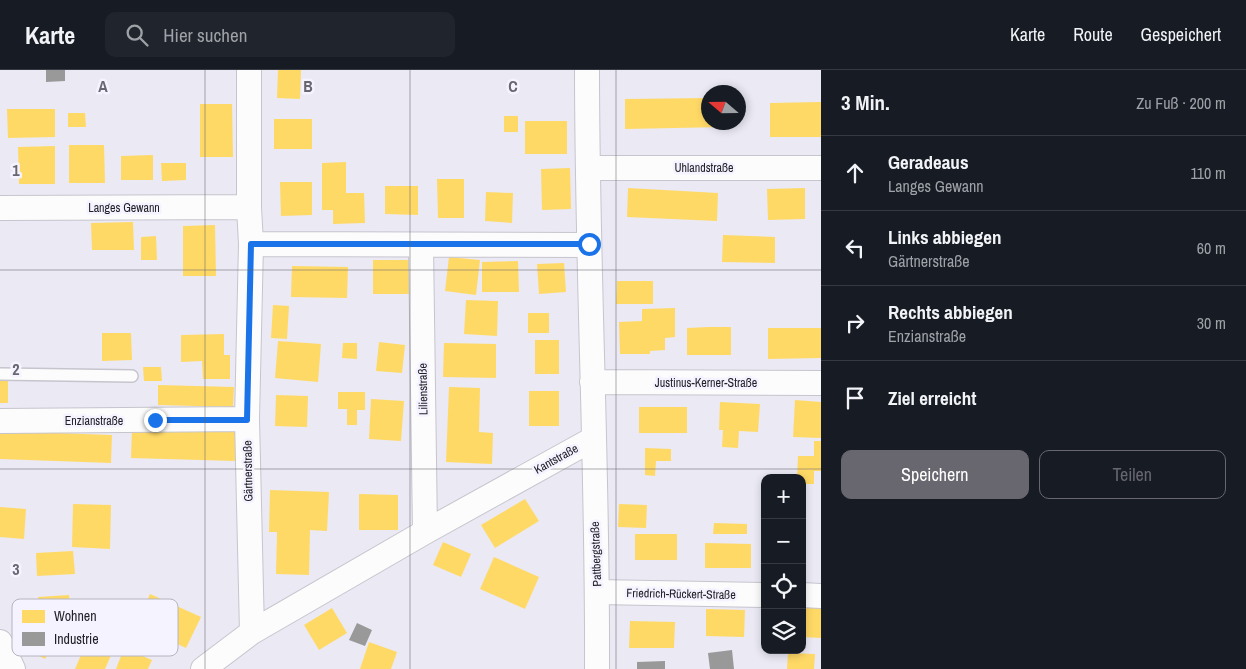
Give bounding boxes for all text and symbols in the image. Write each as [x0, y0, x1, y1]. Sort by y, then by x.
search box [105, 12, 455, 57]
text: Karte [25, 19, 75, 51]
icon: search [123, 21, 151, 49]
text: Hier suchen [163, 22, 247, 48]
text: Karte [1010, 22, 1045, 47]
text: Route [1073, 22, 1113, 47]
text: Gespeichert [1141, 22, 1221, 47]
text: A [98, 75, 108, 97]
text: B [303, 75, 313, 97]
text: C [508, 75, 518, 97]
north arrow [701, 85, 746, 130]
text: 3 Min. [841, 88, 890, 117]
text: Zu Fuß · 200 m [1136, 92, 1226, 114]
text: Geradeaus [888, 149, 969, 175]
text: 1 [12, 159, 20, 181]
icon: ahead [841, 159, 869, 187]
street label: Uhlandstraße [674, 160, 734, 176]
text: 110 m [1190, 162, 1226, 184]
text: Langes Gewann [888, 175, 984, 197]
street label: Langes Gewann [88, 200, 160, 216]
text: Links abbiegen [888, 224, 1001, 250]
route start [578, 233, 601, 256]
icon: left [841, 234, 869, 262]
text: 60 m [1197, 237, 1226, 259]
text: Gärtnerstraße [888, 250, 970, 272]
text: Rechts abbiegen [888, 299, 1013, 325]
icon: right [841, 309, 869, 337]
text: 30 m [1197, 312, 1226, 334]
text: Enzianstraße [888, 325, 966, 347]
text: 2 [12, 358, 20, 380]
street label: Lilienstraße [415, 363, 431, 415]
street label: Justinus-Kerner-Straße [655, 375, 757, 391]
icon: arrive [841, 384, 869, 412]
text: Ziel erreicht [888, 385, 976, 411]
route end [144, 409, 167, 432]
street label: Enzianstraße [65, 413, 123, 429]
street label: Gärtnerstraße [239, 440, 257, 502]
street label: Kantstraße [531, 440, 581, 478]
button: Speichern [841, 450, 1029, 499]
button: Teilen [1039, 450, 1226, 499]
map controls [761, 474, 806, 654]
button: + [761, 474, 806, 519]
button: − [761, 519, 806, 564]
street label: Pattbergstraße [587, 521, 605, 587]
text: 3 [12, 558, 20, 580]
button: locate [761, 564, 806, 609]
street label: Friedrich-Rückert-Straße [626, 585, 736, 603]
legend [12, 599, 178, 656]
text: Wohnen [54, 607, 97, 625]
button: layers [761, 609, 806, 654]
text: Industrie [54, 630, 99, 648]

